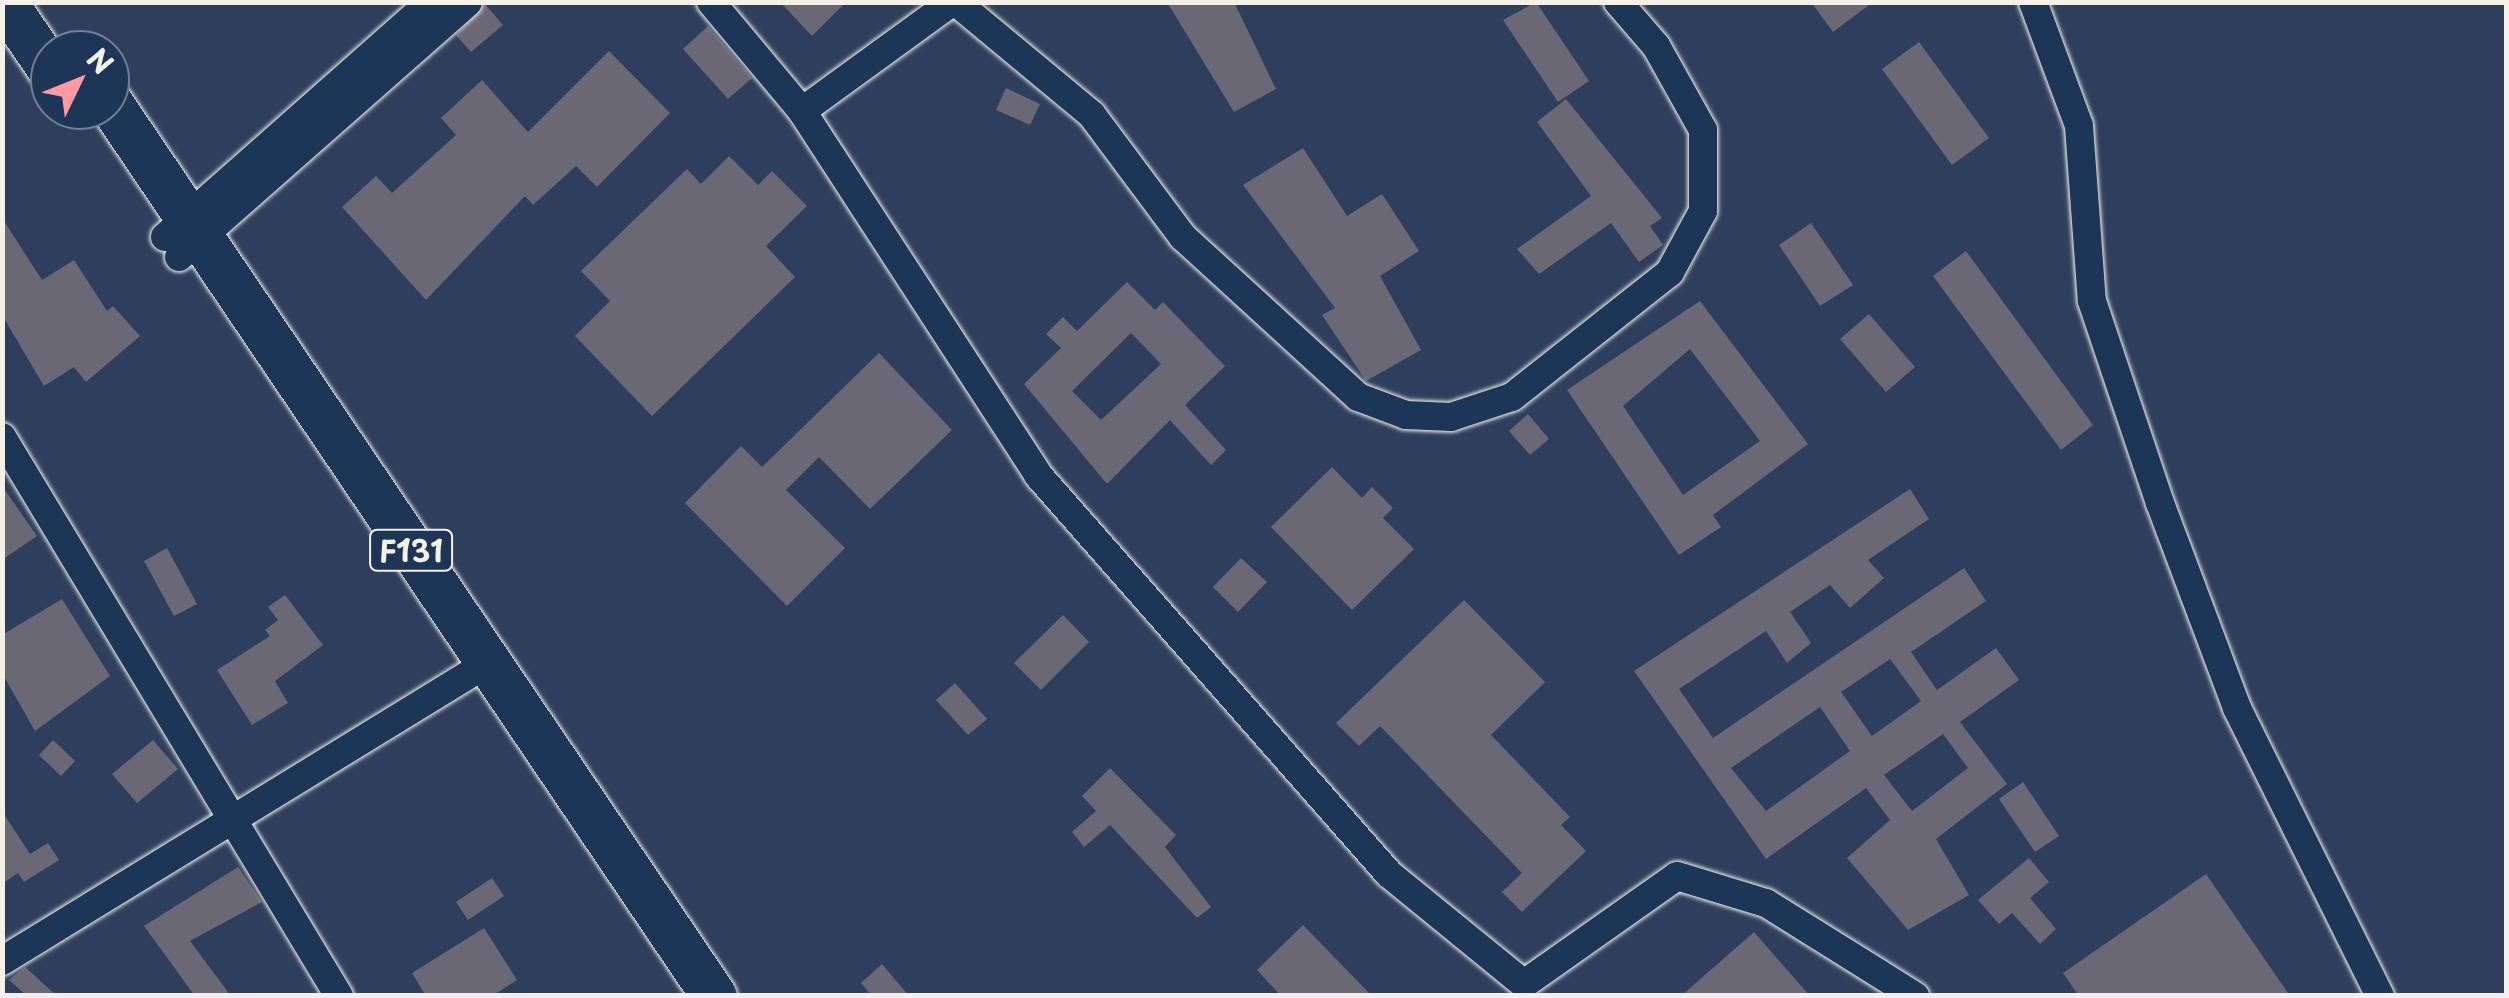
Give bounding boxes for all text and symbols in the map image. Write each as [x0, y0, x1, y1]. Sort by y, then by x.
north arrow [30, 30, 130, 130]
text: N [78, 38, 124, 83]
road number: F131 [368, 525, 454, 575]

